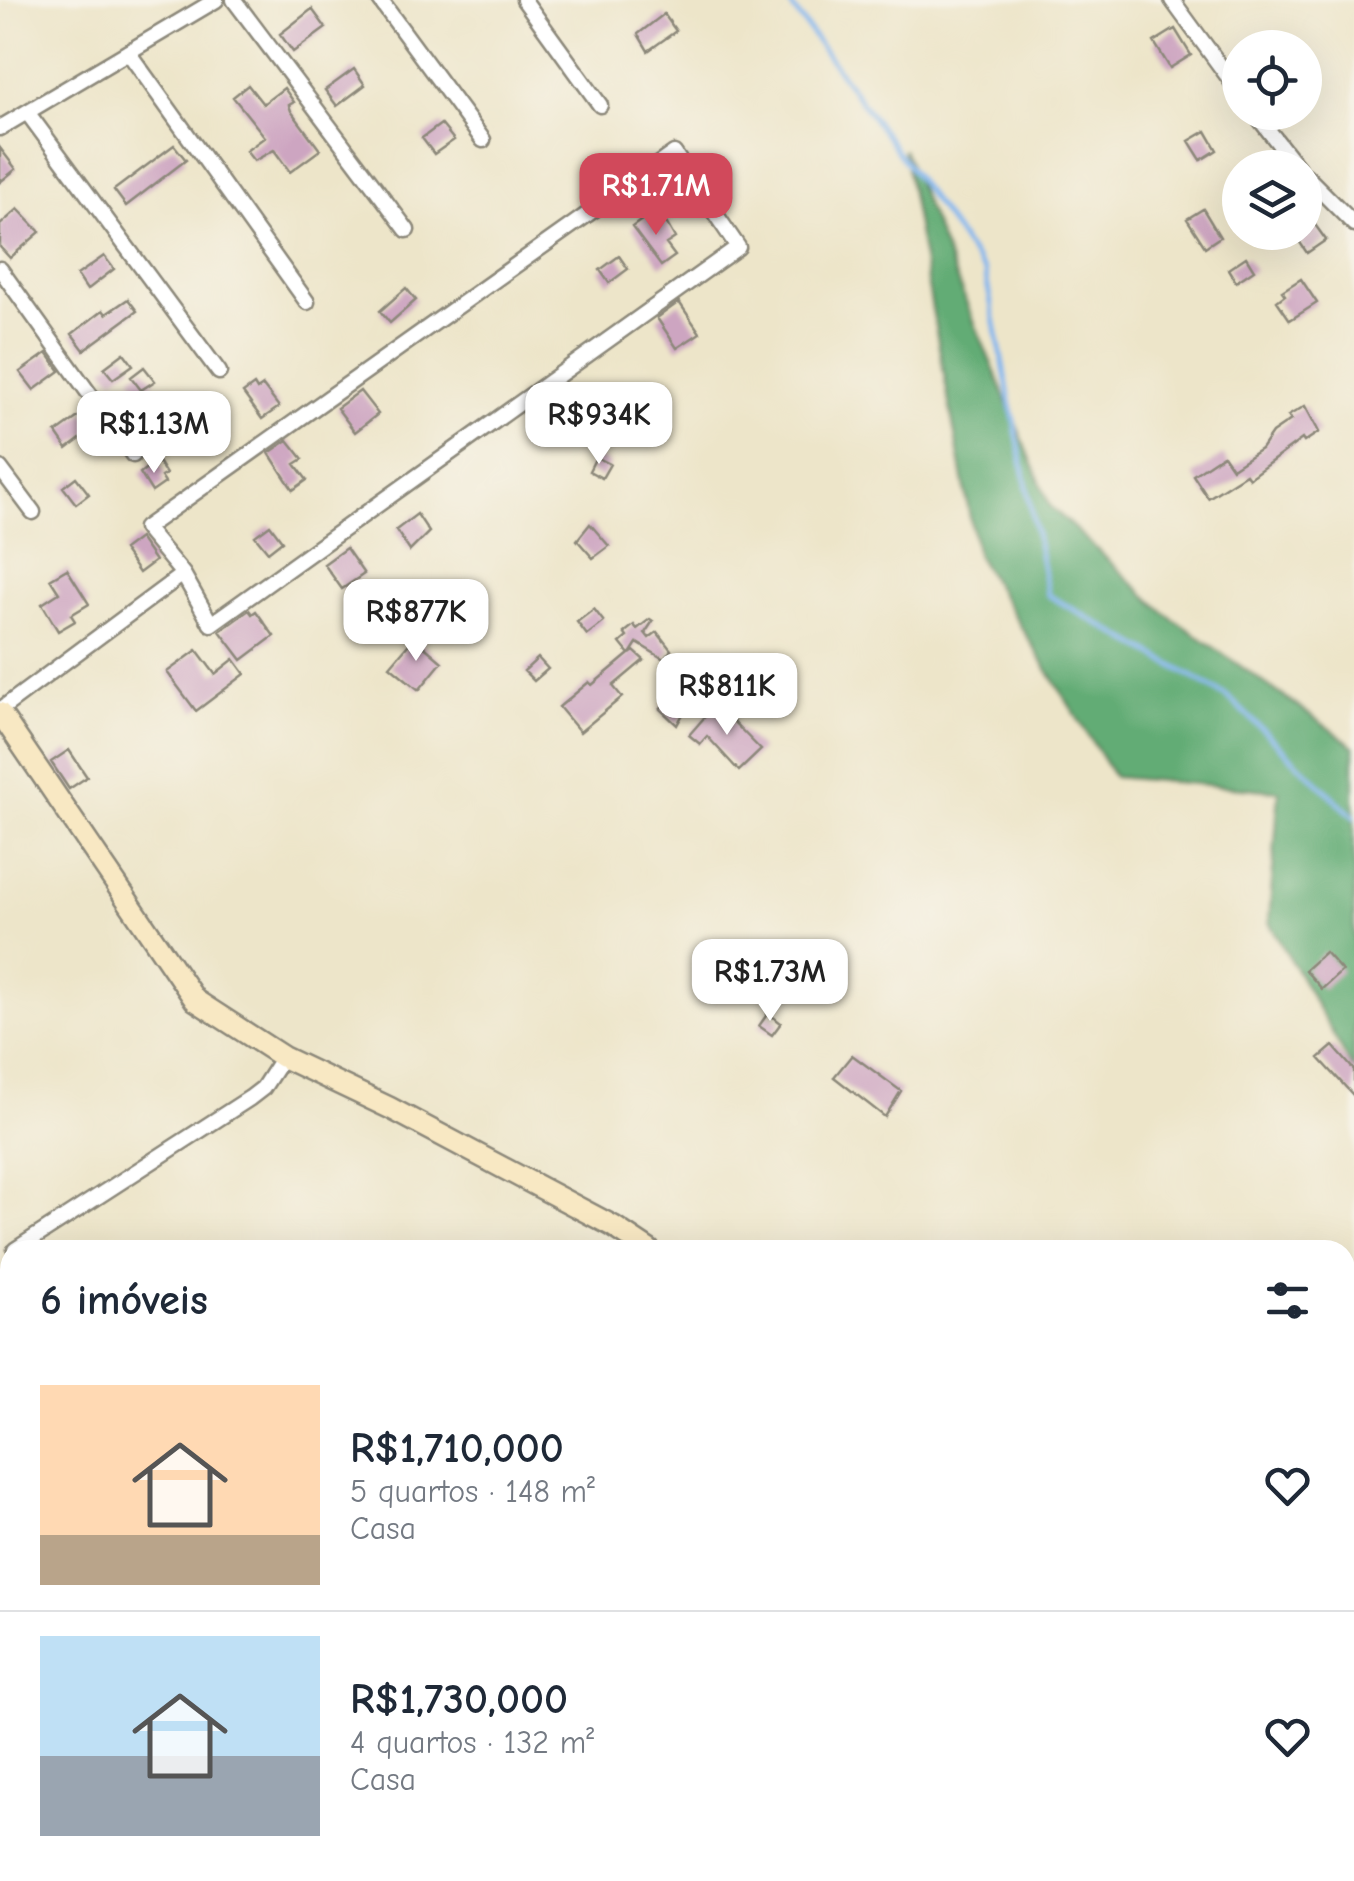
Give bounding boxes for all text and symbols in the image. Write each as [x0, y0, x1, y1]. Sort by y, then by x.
map controls [1222, 30, 1322, 250]
button: locate [1222, 30, 1322, 130]
button: layers [1222, 150, 1322, 250]
pin: R$1.71M [564, 153, 748, 238]
text: R$1.71M [601, 167, 711, 204]
pin: R$934K [518, 382, 680, 467]
pin: R$1.13M [62, 391, 246, 476]
text: R$934K [547, 396, 651, 433]
text: R$1.13M [99, 405, 209, 442]
pin: R$877K [335, 579, 497, 664]
text: R$877K [365, 593, 467, 630]
pin: R$811K [646, 653, 808, 738]
text: R$811K [678, 667, 776, 704]
pin: R$1.73M [678, 939, 862, 1024]
text: R$1.73M [714, 953, 826, 990]
icon: filters [1260, 1273, 1315, 1328]
text: 6 imóveis [40, 1276, 208, 1325]
text: R$1,710,000 [350, 1424, 564, 1473]
icon: home [120, 1425, 240, 1545]
icon: heart [1260, 1458, 1315, 1513]
text: 5 quartos · 148 m² [350, 1473, 595, 1510]
text: Casa [350, 1510, 416, 1547]
text: R$1,730,000 [350, 1675, 568, 1724]
icon: home [120, 1676, 240, 1796]
icon: heart [1260, 1709, 1315, 1764]
text: 4 quartos · 132 m² [350, 1724, 594, 1761]
text: Casa [350, 1761, 416, 1798]

